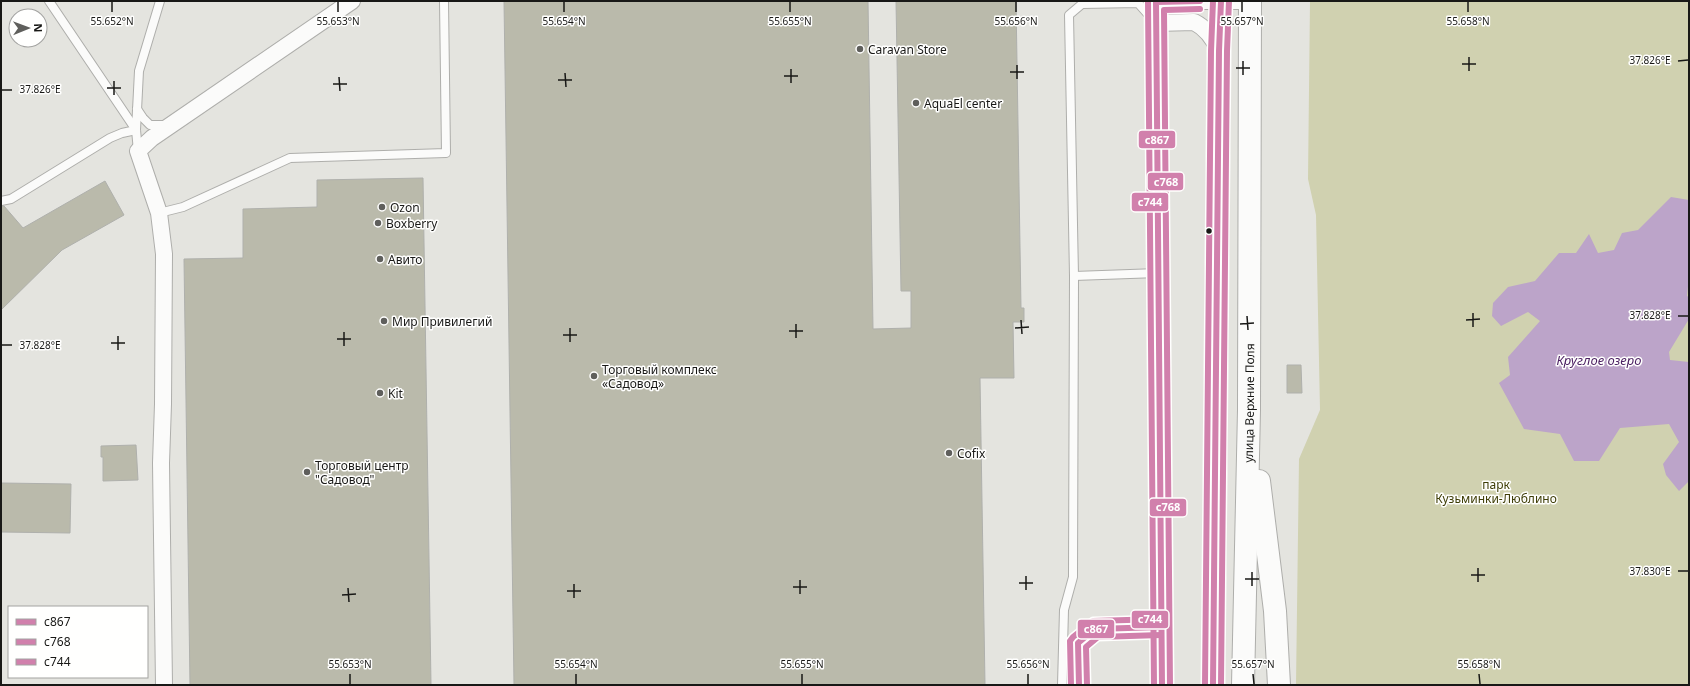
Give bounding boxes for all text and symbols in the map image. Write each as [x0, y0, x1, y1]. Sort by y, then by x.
north arrow [8, 8, 48, 48]
text: 55.652°N [90, 14, 134, 28]
text: 55.653°N [316, 14, 360, 28]
text: 55.654°N [542, 14, 586, 28]
text: 55.655°N [768, 14, 812, 28]
text: 55.656°N [994, 14, 1038, 28]
text: 55.657°N [1220, 14, 1264, 28]
text: 55.658°N [1446, 14, 1490, 28]
text: N [31, 23, 46, 32]
place label: Caravan Store [868, 41, 947, 58]
marker: Caravan Store [855, 44, 865, 54]
text: 37.826°E [1629, 53, 1671, 67]
text: 37.826°E [19, 82, 61, 96]
place label: AquaEl center [924, 95, 1002, 112]
marker: AquaEl center [911, 98, 921, 108]
line badge: с867 [1138, 130, 1176, 149]
text: с867 [1145, 132, 1169, 147]
line badge: с768 [1147, 172, 1184, 191]
text: с768 [1154, 174, 1178, 189]
line badge: с744 [1131, 192, 1169, 212]
text: с744 [1138, 194, 1163, 209]
place label: Ozon [390, 199, 420, 216]
marker: Ozon [377, 202, 387, 212]
place label: Boxberry [386, 215, 438, 232]
marker: Boxberry [373, 218, 383, 228]
unlabelled marker [1204, 226, 1214, 236]
place label: Авито [388, 251, 422, 268]
marker: Авито [375, 254, 385, 264]
text: 37.828°E [1629, 308, 1671, 322]
place label: Мир Привилегий [392, 313, 492, 330]
marker: Мир Привилегий [379, 316, 389, 326]
text: 37.828°E [19, 338, 61, 352]
street label: улица Верхние Поля [1239, 343, 1258, 463]
water label: Круглое озеро [1557, 351, 1641, 369]
place label: Торговый комплекс «Садовод» [602, 361, 717, 392]
marker: Торговый комплекс «Садовод» [589, 371, 599, 381]
place label: Kit [388, 385, 404, 402]
marker: Kit [375, 388, 385, 398]
place label: Cofix [957, 445, 986, 462]
marker: Cofix [944, 448, 954, 458]
place label: Торговый центр "Садовод" [315, 457, 409, 488]
marker: Торговый центр "Садовод" [302, 467, 312, 477]
park label: парк Кузьминки-Люблино [1435, 476, 1557, 507]
line badge: с768 [1149, 498, 1187, 517]
text: с768 [1156, 499, 1180, 514]
text: 37.830°E [1629, 564, 1671, 578]
legend [8, 606, 148, 678]
line badge: с744 [1131, 610, 1169, 629]
text: с744 [1138, 611, 1163, 626]
text: с867 [44, 613, 71, 630]
line badge: с867 [1077, 619, 1115, 639]
text: с867 [1084, 621, 1108, 636]
text: с768 [44, 633, 71, 650]
text: с744 [44, 653, 71, 670]
text: 55.653°N [328, 657, 372, 671]
text: 55.654°N [554, 657, 598, 671]
text: 55.655°N [780, 657, 824, 671]
text: 55.656°N [1006, 657, 1050, 671]
text: 55.657°N [1231, 657, 1275, 671]
text: 55.658°N [1457, 657, 1501, 671]

